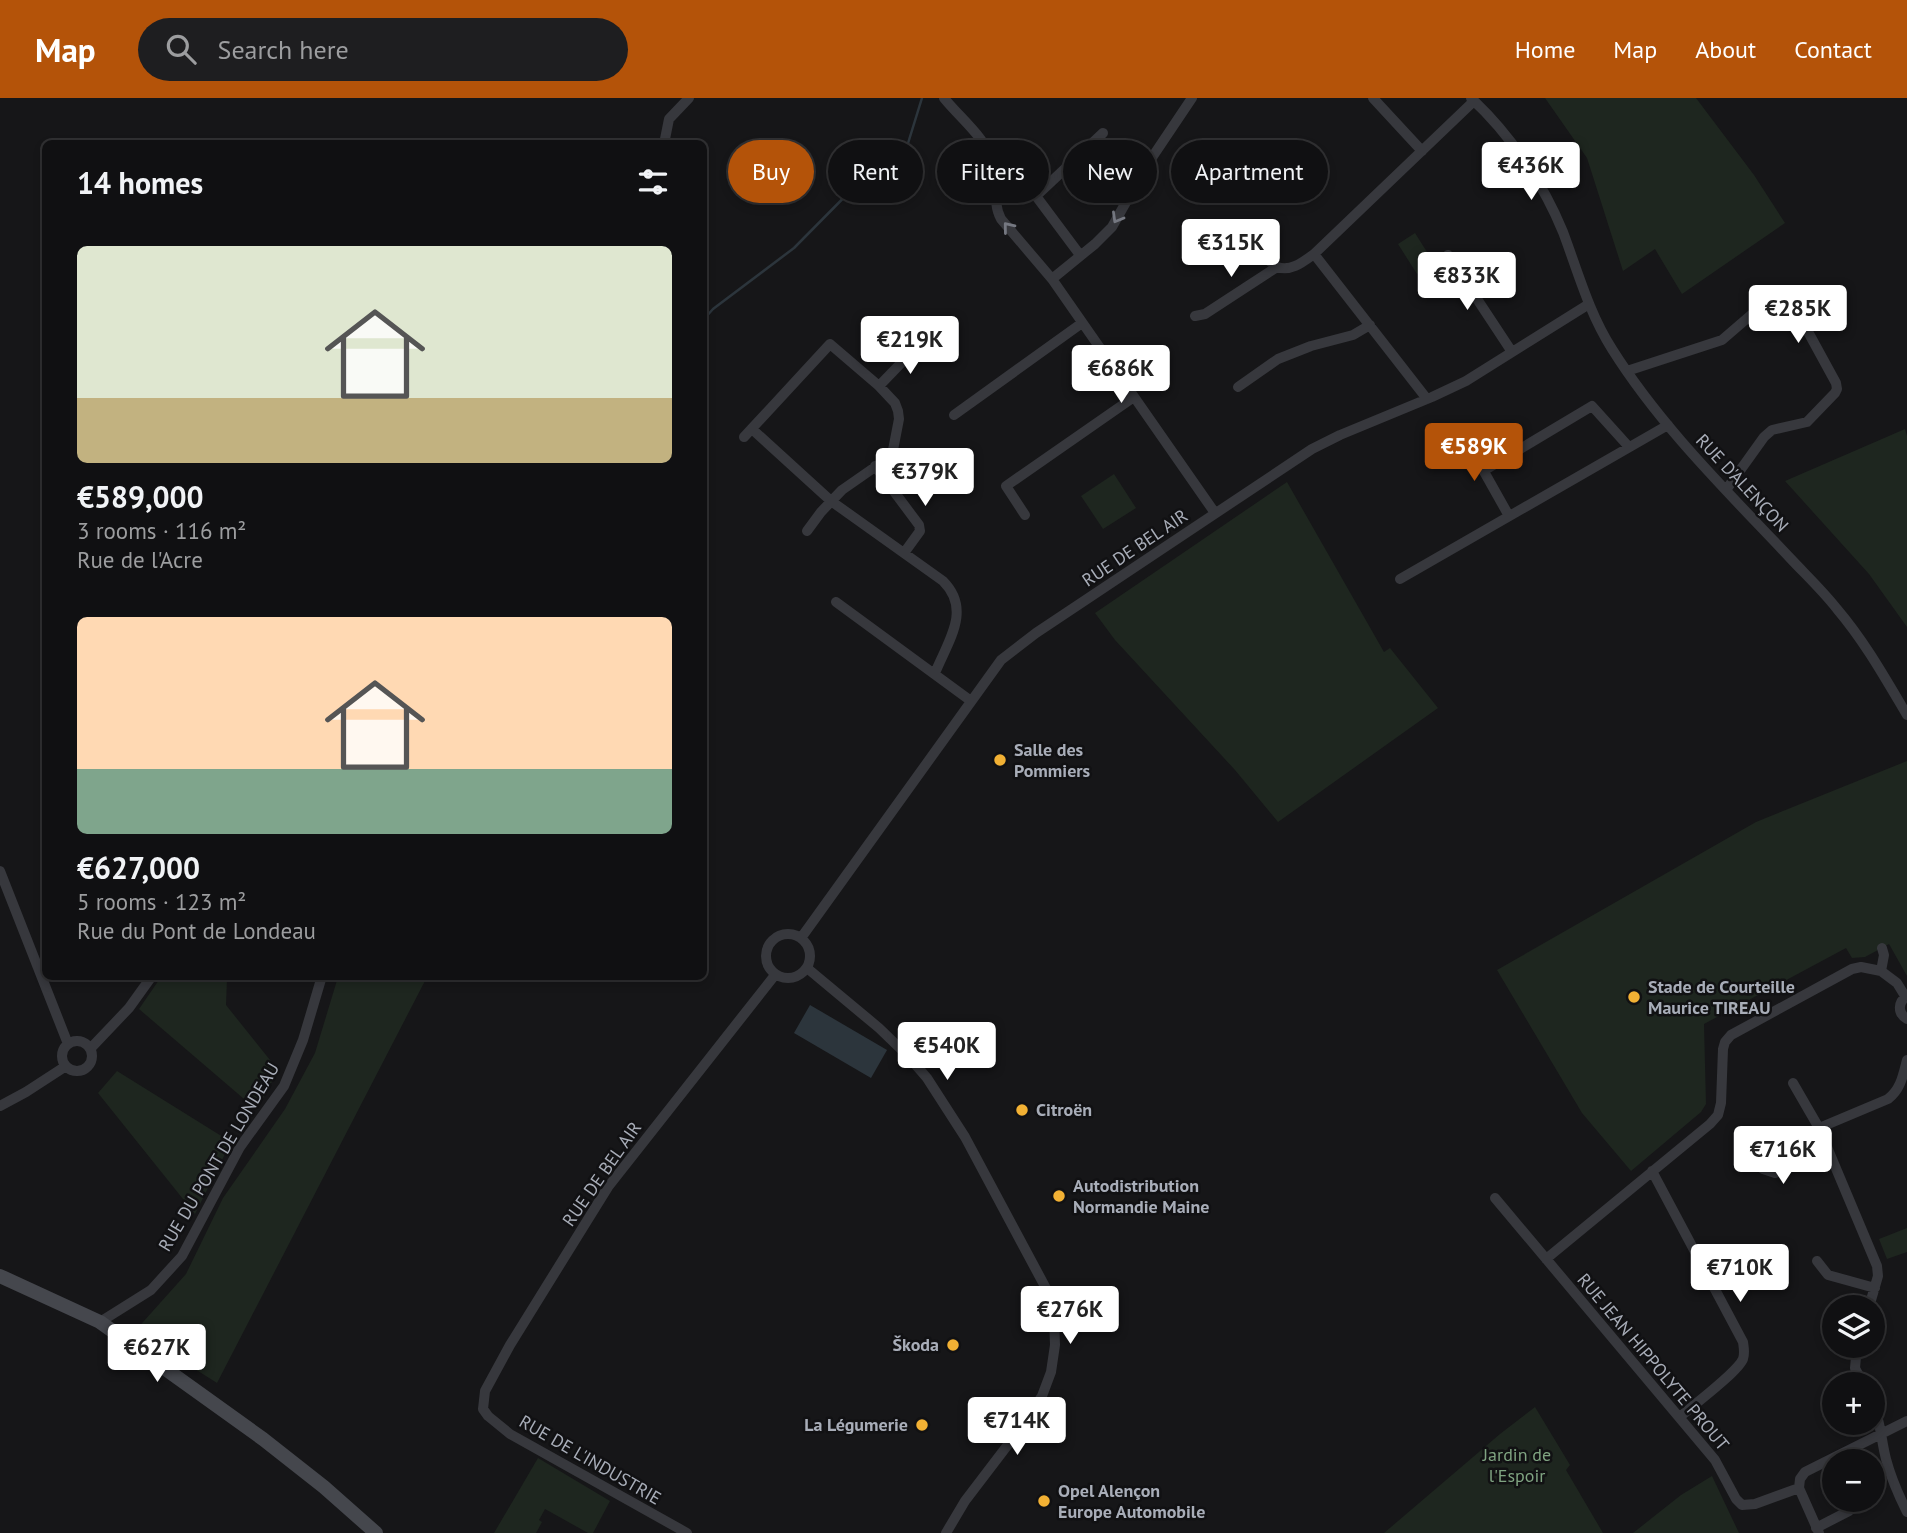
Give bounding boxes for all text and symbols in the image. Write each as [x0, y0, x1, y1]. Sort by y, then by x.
search box [138, 18, 628, 81]
text: Map [35, 28, 96, 71]
icon: search [162, 30, 200, 68]
text: Search here [218, 33, 349, 66]
text: Home [1515, 34, 1575, 65]
text: Map [1613, 34, 1657, 65]
text: About [1695, 34, 1756, 65]
text: Contact [1794, 34, 1872, 65]
chip: Buy [728, 140, 814, 203]
chip: Rent [828, 140, 923, 203]
chip: Filters [937, 140, 1049, 203]
chip: New [1063, 140, 1157, 203]
chip: Apartment [1171, 140, 1328, 203]
pin: €436K [1482, 142, 1580, 202]
text: €436K [1498, 150, 1564, 179]
text: 14 homes [77, 163, 203, 202]
icon: filters [634, 163, 672, 201]
one-way arrow [1112, 211, 1125, 223]
pin: €315K [1182, 220, 1280, 279]
one-way arrow [1004, 222, 1016, 235]
text: €315K [1198, 227, 1264, 256]
pin: €833K [1418, 252, 1516, 312]
text: €833K [1434, 260, 1500, 289]
pin: €285K [1749, 286, 1847, 345]
icon: home [312, 291, 438, 417]
text: €285K [1765, 293, 1831, 322]
pin: €219K [861, 316, 959, 376]
text: €219K [877, 324, 943, 353]
pin: €686K [1072, 345, 1170, 405]
text: €686K [1088, 353, 1154, 382]
pin: €589K [1425, 424, 1523, 483]
street label: RUE D'ALENÇON [1691, 429, 1794, 536]
text: €589K [1441, 431, 1507, 460]
pin: €379K [876, 448, 974, 508]
text: €379K [892, 456, 958, 485]
text: €589,000 [77, 477, 204, 516]
street label: RUE DE BEL AIR [1077, 504, 1192, 591]
text: 3 rooms · 116 m² [77, 516, 246, 545]
text: Rue de l'Acre [77, 545, 203, 574]
icon: home [312, 662, 438, 788]
place label: Salle des Pommiers [1014, 738, 1091, 782]
marker: Salle des Pommiers [992, 752, 1008, 768]
text: €627,000 [77, 848, 200, 887]
text: 5 rooms · 123 m² [77, 887, 246, 916]
text: Rue du Pont de Londeau [77, 916, 316, 945]
place label: Stade de Courteille Maurice TIREAU [1648, 975, 1795, 1019]
marker: Stade de Courteille Maurice TIREAU [1626, 989, 1642, 1005]
pin: €540K [898, 1023, 996, 1082]
text: €540K [914, 1030, 980, 1059]
street label: RUE DU PONT DE LONDEAU [153, 1058, 284, 1255]
place label: Citroën [1036, 1098, 1092, 1121]
marker: Citroën [1014, 1102, 1030, 1118]
street label: RUE DE BEL AIR [557, 1117, 646, 1231]
pin: €716K [1734, 1126, 1832, 1186]
text: €716K [1750, 1134, 1816, 1163]
place label: Autodistribution Normandie Maine [1073, 1174, 1209, 1218]
marker: Autodistribution Normandie Maine [1051, 1188, 1067, 1204]
pin: €710K [1691, 1244, 1789, 1304]
text: €710K [1707, 1252, 1773, 1281]
street label: RUE JEAN HIPPOLYTE PROUT [1572, 1268, 1734, 1455]
pin: €276K [1021, 1286, 1119, 1346]
text: €276K [1037, 1294, 1103, 1323]
map controls [1822, 1295, 1885, 1512]
button: layers [1822, 1295, 1885, 1358]
pin: €627K [108, 1324, 206, 1384]
text: €627K [124, 1332, 190, 1361]
place label: Škoda [893, 1333, 939, 1356]
marker: Škoda [945, 1337, 961, 1353]
button: + [1822, 1372, 1885, 1435]
pin: €714K [968, 1398, 1066, 1457]
text: €714K [984, 1405, 1050, 1434]
street label: RUE DE L'INDUSTRIE [515, 1410, 665, 1510]
place label: La Légumerie [804, 1413, 908, 1436]
marker: La Légumerie [914, 1417, 930, 1433]
park label: Jardin de l'Espoir [1482, 1443, 1551, 1487]
button: − [1822, 1449, 1885, 1512]
place label: Opel Alençon Europe Automobile [1058, 1479, 1205, 1523]
marker: Opel Alençon Europe Automobile [1036, 1493, 1052, 1509]

